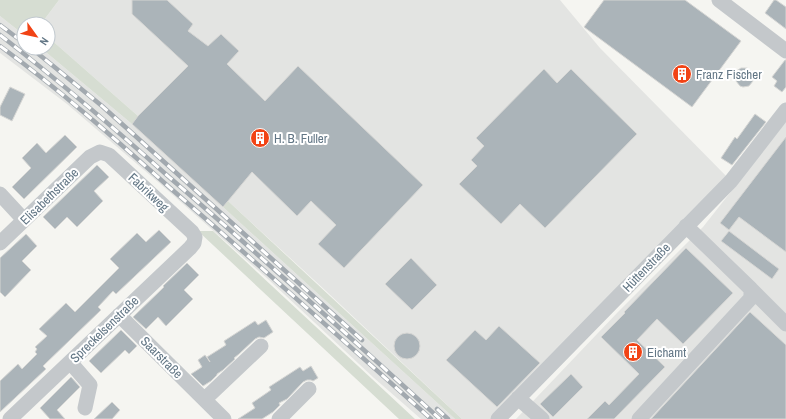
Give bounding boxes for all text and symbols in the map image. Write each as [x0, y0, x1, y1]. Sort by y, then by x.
north arrow [16, 16, 56, 56]
text: N [37, 35, 52, 48]
building icon: Franz Fischer [671, 63, 693, 85]
place label: Franz Fischer [696, 66, 762, 83]
building icon: H. B. Fuller [249, 127, 271, 149]
place label: H. B. Fuller [274, 130, 328, 147]
street label: Elisabethstraße [17, 164, 82, 228]
street label: Fabrikweg [125, 169, 173, 215]
street label: Hüttenstraße [619, 239, 674, 295]
street label: Spreckelsenstraße [66, 292, 142, 366]
street label: Saarstraße [137, 333, 186, 382]
building icon: Eichamt [622, 341, 644, 363]
place label: Eichamt [647, 344, 686, 361]

